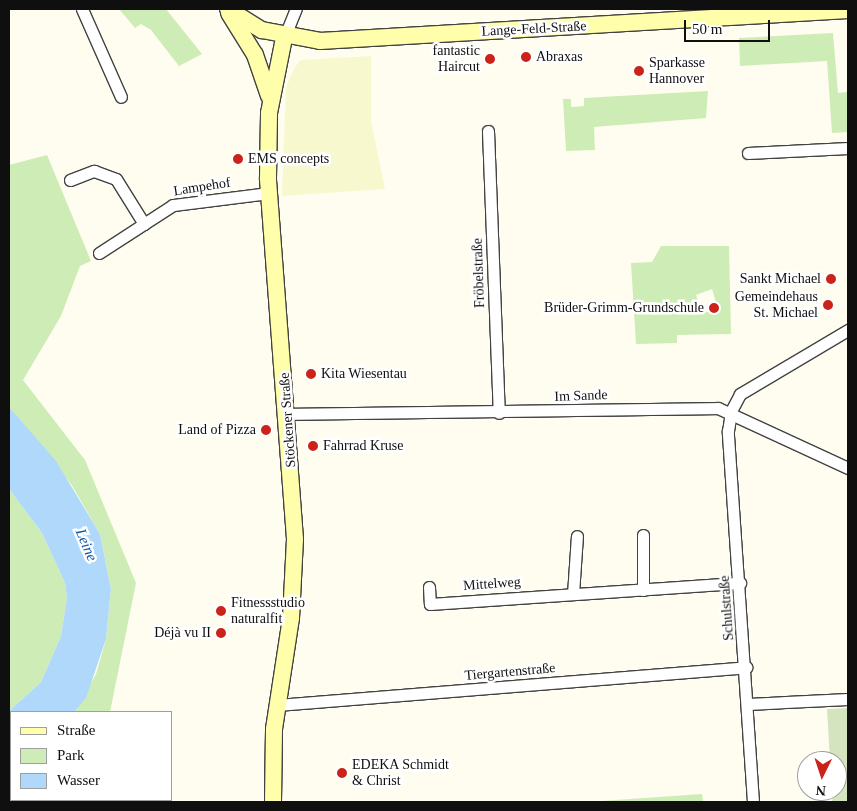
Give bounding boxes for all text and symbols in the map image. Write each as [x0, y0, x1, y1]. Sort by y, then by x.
scale bar [687, 10, 773, 42]
street label: Lange-Feld-Straße [481, 18, 587, 40]
text: 50 m [692, 21, 722, 37]
place label: fantastic Haircut [433, 43, 480, 75]
place label: Abraxas [536, 49, 583, 65]
marker: Abraxas [520, 51, 532, 63]
marker: fantastic Haircut [484, 53, 496, 65]
place label: Sparkasse Hannover [649, 55, 705, 88]
marker: Sparkasse Hannover [633, 65, 645, 77]
place label: EMS concepts [248, 151, 329, 167]
marker: EMS concepts [232, 153, 244, 165]
street label: Lampehof [172, 174, 232, 200]
street label: Fröbelstraße [469, 238, 489, 308]
place label: Sankt Michael [740, 271, 821, 287]
marker: Sankt Michael [825, 273, 837, 285]
place label: Gemeindehaus St. Michael [735, 289, 818, 322]
marker: Gemeindehaus St. Michael [822, 299, 834, 311]
place label: Brüder-Grimm-Grundschule [544, 300, 704, 316]
marker: Brüder-Grimm-Grundschule [708, 302, 720, 314]
place label: Kita Wiesentau [321, 366, 407, 382]
marker: Kita Wiesentau [305, 368, 317, 380]
street label: Stöckener Straße [276, 372, 300, 468]
street label: Im Sande [554, 387, 608, 405]
place label: Land of Pizza [178, 422, 256, 438]
marker: Land of Pizza [260, 424, 272, 436]
place label: Fahrrad Kruse [323, 438, 403, 454]
marker: Fahrrad Kruse [307, 440, 319, 452]
water label: Leine [71, 526, 101, 564]
street label: Mittelweg [463, 574, 521, 594]
street label: Schulstraße [716, 575, 738, 641]
place label: Fitnessstudio naturalfit [231, 595, 305, 628]
marker: Fitnessstudio naturalfit [215, 605, 227, 617]
place label: Déjà vu II [154, 625, 211, 641]
marker: Déjà vu II [215, 627, 227, 639]
street label: Tiergartenstraße [464, 660, 556, 684]
legend [10, 711, 172, 801]
text: Straße [57, 722, 95, 738]
text: Park [57, 747, 85, 763]
north arrow [797, 751, 847, 801]
place label: EDEKA Schmidt & Christ [352, 757, 450, 790]
marker: EDEKA Schmidt & Christ [336, 767, 348, 779]
text: Wasser [57, 772, 100, 788]
text: N [815, 783, 827, 798]

